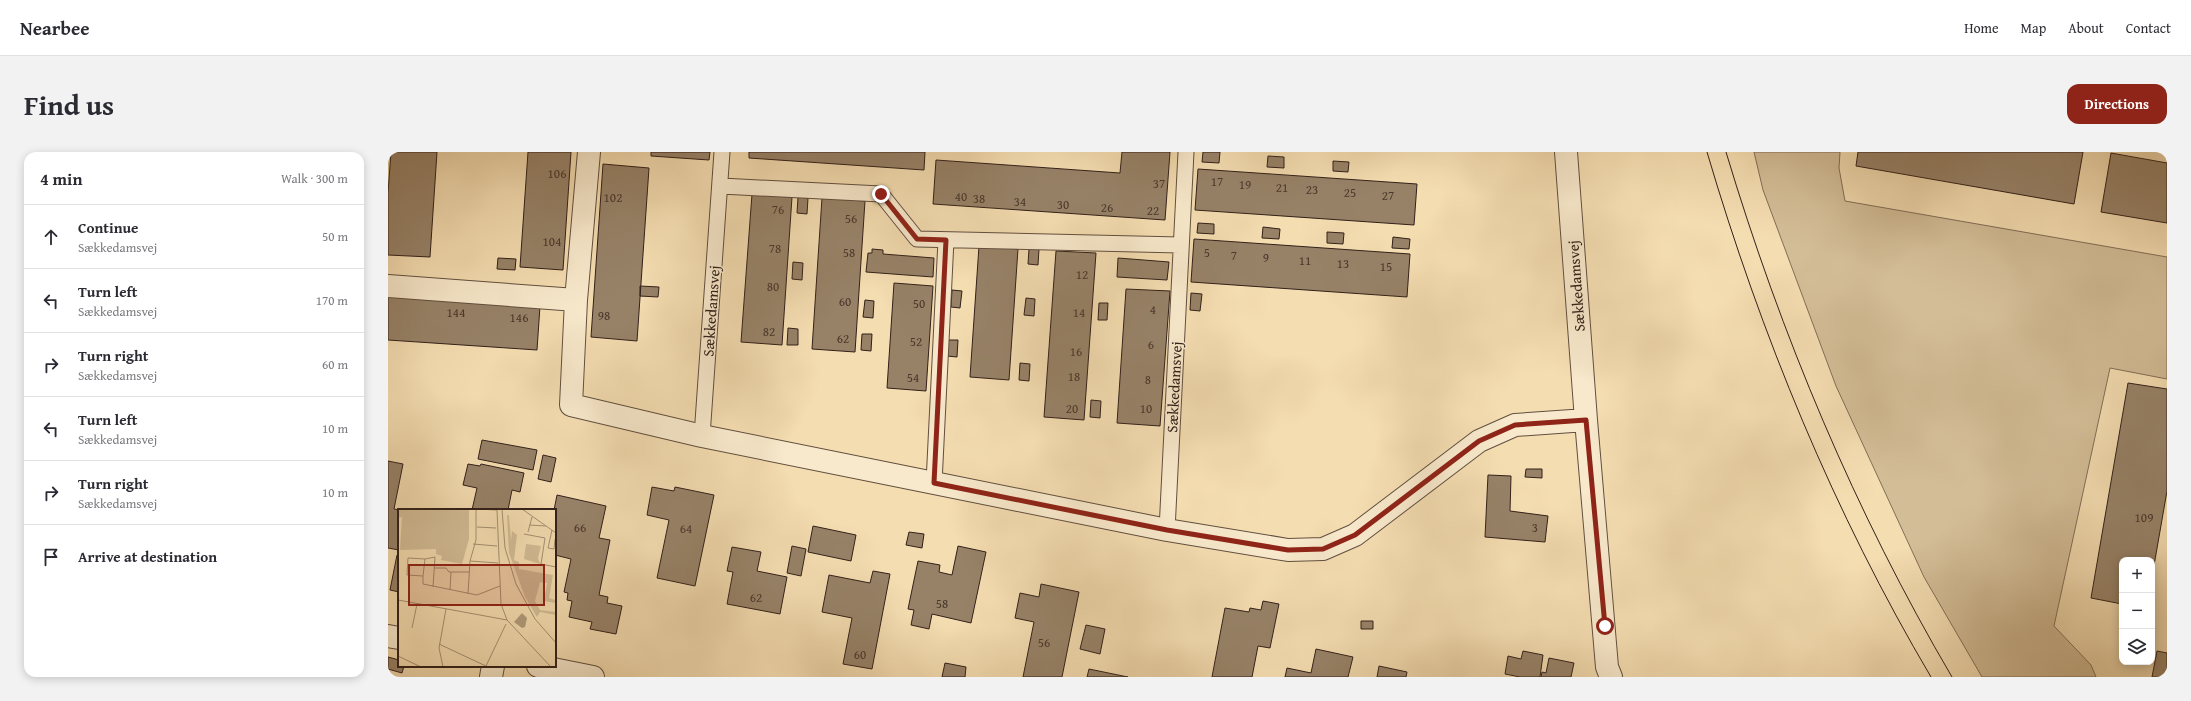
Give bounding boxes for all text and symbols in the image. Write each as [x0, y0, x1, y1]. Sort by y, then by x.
text: Nearbee [20, 14, 90, 42]
text: Home [1964, 18, 1999, 38]
text: Map [2021, 18, 2046, 38]
text: About [2068, 18, 2104, 38]
text: Contact [2126, 18, 2171, 38]
text: Find us [24, 84, 114, 125]
button: Directions [2067, 84, 2167, 124]
house number: 106 [548, 164, 566, 183]
text: 4 min [40, 166, 82, 191]
text: Walk · 300 m [281, 169, 348, 188]
house number: 17 [1211, 172, 1223, 191]
house number: 37 [1153, 174, 1165, 193]
house number: 19 [1239, 175, 1251, 194]
house number: 21 [1276, 178, 1288, 197]
house number: 23 [1306, 180, 1318, 199]
house number: 25 [1344, 183, 1356, 202]
route end [872, 185, 890, 203]
house number: 27 [1382, 186, 1394, 205]
house number: 40 [955, 187, 967, 206]
house number: 102 [604, 188, 622, 207]
house number: 38 [973, 189, 985, 208]
house number: 34 [1014, 192, 1026, 211]
house number: 30 [1057, 195, 1069, 214]
house number: 26 [1101, 198, 1113, 217]
house number: 76 [772, 200, 784, 219]
house number: 22 [1147, 201, 1159, 220]
house number: 56 [845, 209, 857, 228]
text: Continue [78, 217, 139, 238]
icon: ahead [40, 226, 62, 248]
text: 50 m [322, 227, 348, 246]
house number: 104 [543, 232, 561, 251]
text: Sækkedamsvej [78, 238, 157, 257]
house number: 78 [769, 239, 781, 258]
street label: Sækkedamsvej [1562, 240, 1590, 332]
house number: 58 [843, 243, 855, 262]
house number: 5 [1204, 243, 1210, 262]
house number: 7 [1231, 246, 1237, 265]
house number: 9 [1263, 248, 1269, 267]
house number: 11 [1299, 251, 1311, 270]
house number: 13 [1337, 254, 1349, 273]
house number: 15 [1380, 257, 1392, 276]
street label: Sækkedamsvej [697, 265, 725, 357]
house number: 12 [1076, 265, 1088, 284]
house number: 80 [767, 277, 779, 296]
text: Turn left [78, 281, 137, 302]
icon: left [40, 290, 62, 312]
text: 170 m [316, 291, 348, 310]
house number: 60 [839, 292, 851, 311]
house number: 50 [913, 294, 925, 313]
house number: 4 [1150, 300, 1156, 319]
text: Sækkedamsvej [78, 302, 157, 321]
house number: 144 [447, 303, 465, 322]
house number: 14 [1073, 303, 1085, 322]
house number: 98 [598, 306, 610, 325]
house number: 146 [510, 308, 528, 327]
house number: 82 [763, 322, 775, 341]
house number: 62 [837, 329, 849, 348]
house number: 52 [910, 332, 922, 351]
house number: 6 [1148, 335, 1154, 354]
street label: Sækkedamsvej [1161, 341, 1187, 433]
house number: 16 [1070, 342, 1082, 361]
text: Turn right [78, 345, 149, 366]
icon: right [40, 354, 62, 376]
text: 60 m [322, 355, 348, 374]
text: Sækkedamsvej [78, 366, 157, 385]
house number: 18 [1068, 367, 1080, 386]
house number: 54 [907, 368, 919, 387]
house number: 8 [1145, 370, 1151, 389]
house number: 20 [1066, 399, 1078, 418]
house number: 10 [1140, 399, 1152, 418]
text: Turn left [78, 409, 137, 430]
icon: left [40, 418, 62, 440]
text: 10 m [322, 419, 348, 438]
text: Sækkedamsvej [78, 430, 157, 449]
text: Turn right [78, 473, 149, 494]
icon: right [40, 482, 62, 504]
text: 10 m [322, 483, 348, 502]
text: Sækkedamsvej [78, 494, 157, 513]
house number: 109 [2135, 508, 2153, 527]
inset map [398, 509, 556, 667]
house number: 66 [574, 518, 586, 537]
house number: 3 [1532, 518, 1538, 537]
house number: 64 [680, 519, 692, 538]
icon: arrive [40, 546, 62, 568]
text: Arrive at destination [78, 546, 217, 567]
map controls [2119, 557, 2155, 665]
button: + [2119, 557, 2155, 593]
house number: 62 [750, 588, 762, 607]
button: − [2119, 593, 2155, 629]
house number: 58 [936, 594, 948, 613]
route start [1596, 617, 1614, 635]
button: layers [2119, 629, 2155, 665]
house number: 56 [1038, 633, 1050, 652]
house number: 60 [854, 645, 866, 664]

